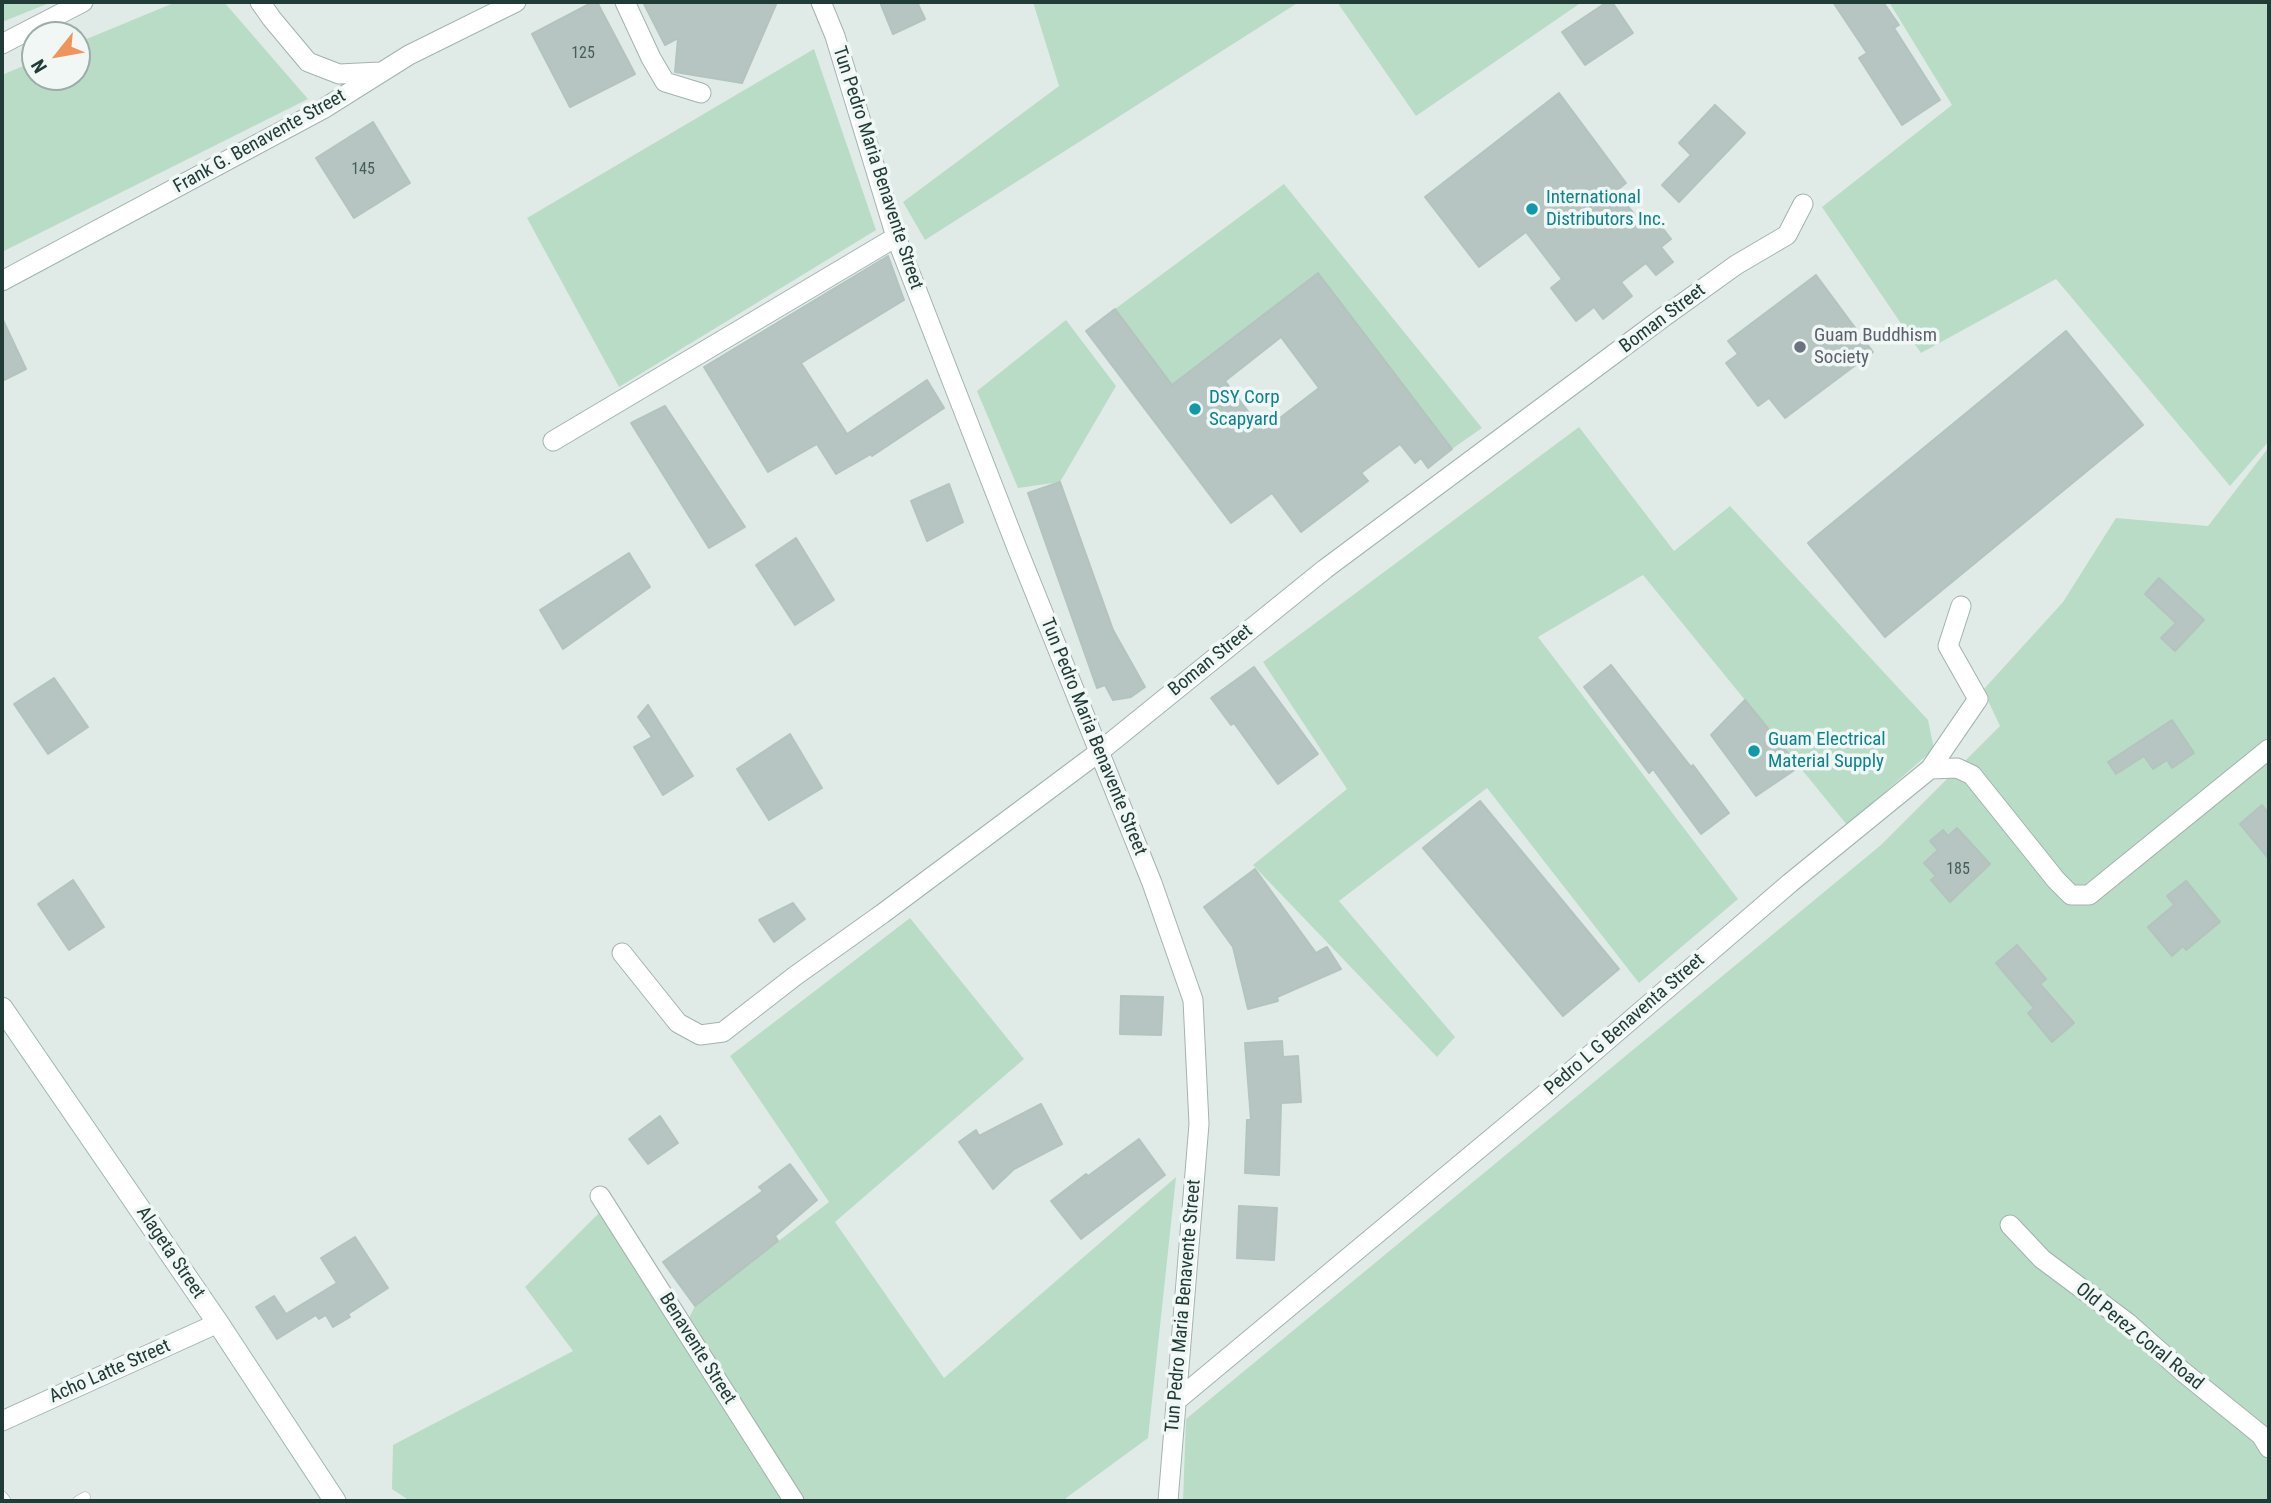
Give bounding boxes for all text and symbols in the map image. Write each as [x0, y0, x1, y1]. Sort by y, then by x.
north arrow [21, 21, 91, 91]
house number: 125 [571, 44, 595, 64]
street label: Tun Pedro Maria Benavente Street [827, 44, 927, 292]
text: N [26, 55, 52, 77]
street label: Frank G. Benavente Street [170, 85, 350, 199]
house number: 145 [351, 160, 375, 180]
place label: International Distributors Inc. [1546, 187, 1666, 231]
marker: International Distributors Inc. [1524, 201, 1540, 217]
street label: Boman Street [1616, 279, 1710, 359]
place label: Guam Buddhism Society [1814, 325, 1937, 369]
marker: Guam Buddhism Society [1792, 339, 1808, 355]
place label: DSY Corp Scapyard [1209, 387, 1279, 431]
marker: DSY Corp Scapyard [1187, 401, 1203, 417]
street label: Tun Pedro Maria Benavente Street [1035, 615, 1151, 859]
street label: Boman Street [1164, 620, 1258, 702]
place label: Guam Electrical Material Supply [1768, 729, 1886, 773]
marker: Guam Electrical Material Supply [1746, 743, 1762, 759]
house number: 185 [1946, 860, 1970, 880]
street label: Pedro L G Benaventa Street [1540, 949, 1710, 1101]
street label: Tun Pedro Maria Benavente Street [1162, 1178, 1206, 1434]
street label: Alageta Street [131, 1203, 209, 1303]
street label: Old Perez Coral Road [2071, 1278, 2207, 1396]
street label: Benavente Street [654, 1289, 740, 1409]
street label: Acho Latte Street [46, 1335, 174, 1409]

